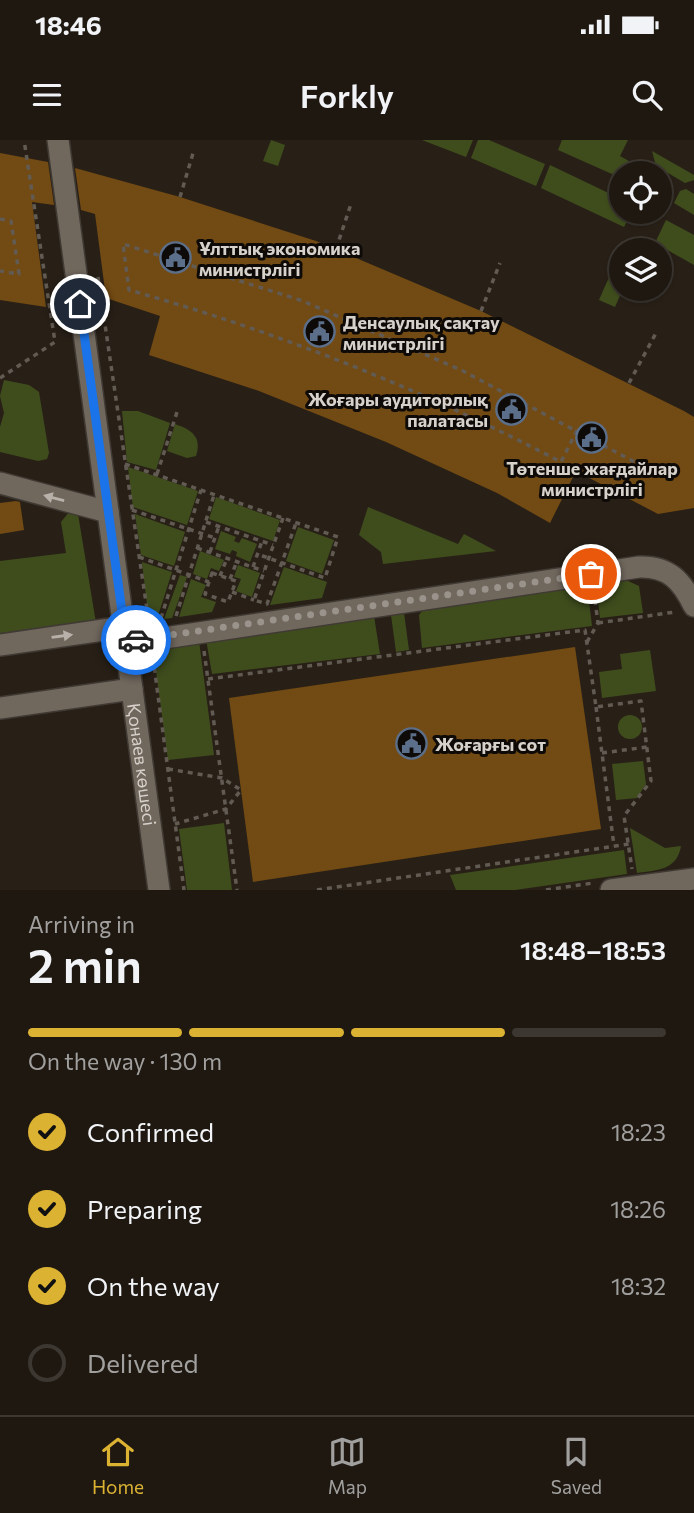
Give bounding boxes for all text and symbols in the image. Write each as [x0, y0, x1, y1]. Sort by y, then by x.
text: 18:46 [35, 9, 102, 40]
text: Forkly [300, 75, 394, 115]
icon: menu [28, 76, 66, 114]
icon: search [628, 76, 666, 114]
map controls [609, 161, 672, 301]
button: locate [609, 161, 672, 224]
place label: Ұлттық экономика министрлігі [199, 237, 360, 280]
button: layers [609, 238, 672, 301]
public building icon: Ұлттық экономика министрлігі [159, 241, 193, 275]
pin [50, 274, 110, 334]
icon: home [61, 285, 99, 323]
place label: Денсаулық сақтау министрлігі [343, 311, 500, 354]
public building icon: Денсаулық сақтау министрлігі [303, 315, 337, 349]
place label: Жоғары аудиторлық палатасы [308, 388, 488, 431]
public building icon: Жоғары аудиторлық палатасы [494, 392, 528, 426]
public building icon: Төтенше жағдайлар министрлігі [575, 420, 609, 454]
place label: Төтенше жағдайлар министрлігі [506, 457, 678, 500]
one-way arrow [43, 492, 64, 502]
pin [561, 544, 621, 604]
icon: bag [572, 555, 610, 593]
courier [101, 605, 171, 675]
icon: car [117, 621, 155, 659]
one-way arrow [51, 631, 73, 642]
street label: Қонаев көшесі [123, 702, 161, 827]
public building icon: Жоғарғы сот [395, 727, 429, 761]
place label: Жоғарғы сот [435, 733, 546, 755]
text: Arriving in [28, 910, 135, 938]
text: 18:48–18:53 [520, 934, 666, 965]
text: 2 min [28, 936, 142, 992]
text: On the way · 130 m [28, 1047, 222, 1075]
icon: check [28, 1113, 66, 1151]
text: Confirmed [87, 1116, 214, 1147]
text: 18:23 [611, 1118, 666, 1146]
icon: check [28, 1190, 66, 1228]
text: Preparing [87, 1193, 202, 1224]
text: 18:26 [610, 1195, 666, 1223]
icon: check [28, 1267, 66, 1305]
text: On the way [87, 1270, 220, 1301]
text: 18:32 [611, 1272, 666, 1300]
text: Delivered [87, 1347, 198, 1378]
tab: Home [92, 1433, 144, 1498]
tab: Map [328, 1433, 367, 1498]
tab: Saved [551, 1433, 602, 1498]

